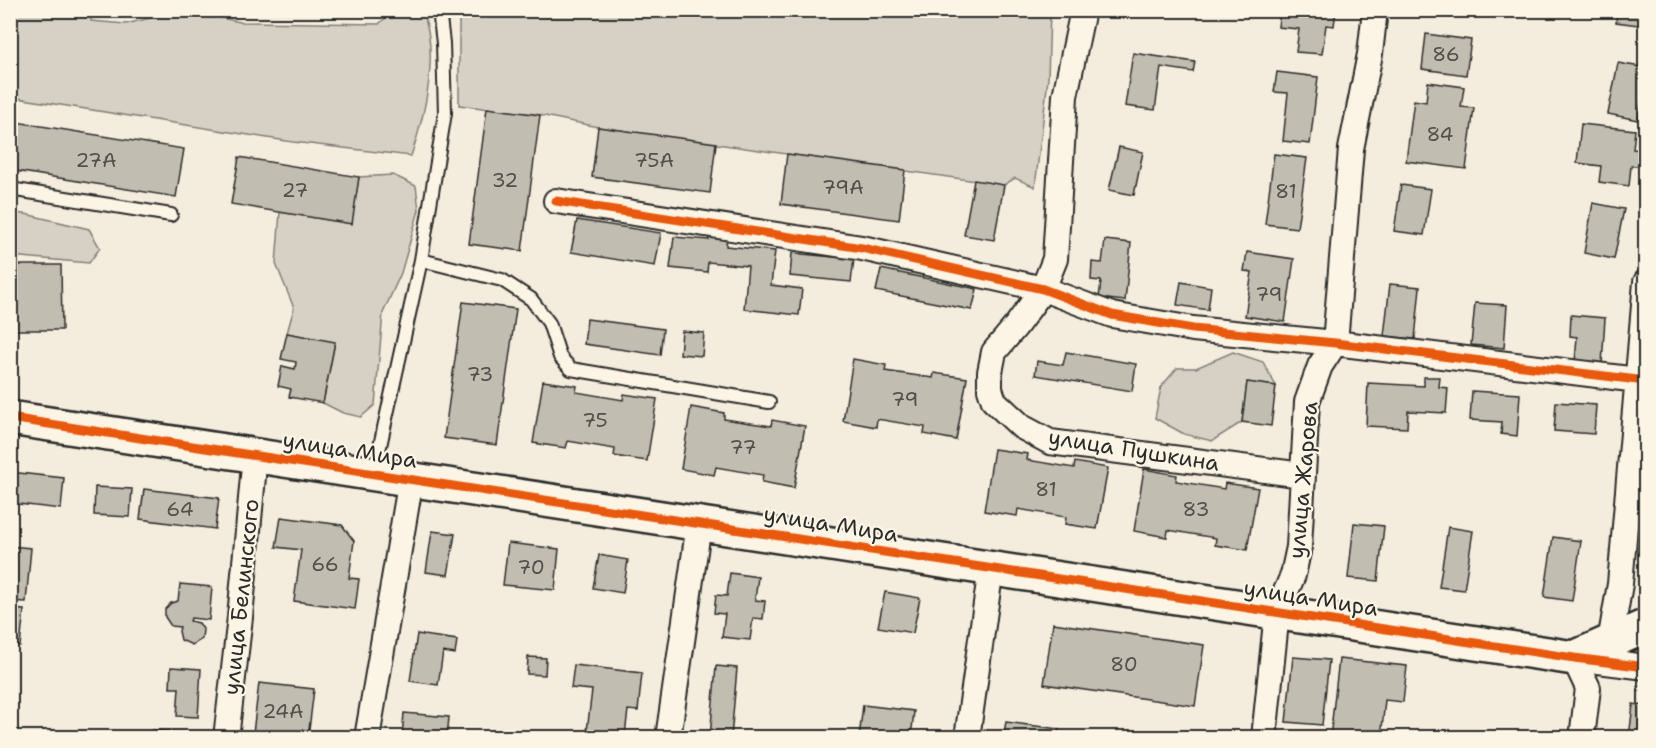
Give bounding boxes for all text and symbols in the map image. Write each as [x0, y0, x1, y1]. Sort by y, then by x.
house number: 86 [1432, 41, 1460, 67]
house number: 84 [1426, 121, 1454, 147]
house number: 27А [75, 147, 117, 173]
house number: 75А [634, 147, 674, 173]
house number: 32 [492, 167, 518, 193]
house number: 79А [822, 174, 864, 200]
house number: 27 [282, 177, 308, 203]
house number: 81 [1275, 178, 1297, 204]
house number: 79 [1255, 281, 1283, 307]
house number: 73 [467, 361, 493, 387]
house number: 79 [891, 386, 919, 412]
street label: улица Жарова [1282, 400, 1324, 560]
house number: 75 [582, 407, 608, 433]
street label: улица Пушкина [1046, 422, 1222, 478]
street label: улица Мира [281, 425, 420, 475]
house number: 77 [730, 434, 756, 460]
house number: 81 [1035, 476, 1057, 502]
house number: 64 [166, 496, 194, 522]
house number: 83 [1183, 496, 1209, 522]
street label: улица Белинского [216, 498, 266, 696]
street label: улица Мира [762, 499, 901, 549]
house number: 66 [311, 551, 339, 577]
house number: 70 [517, 554, 545, 580]
street label: улица Мира [1242, 573, 1381, 623]
house number: 80 [1110, 651, 1138, 677]
house number: 24А [262, 698, 304, 724]

